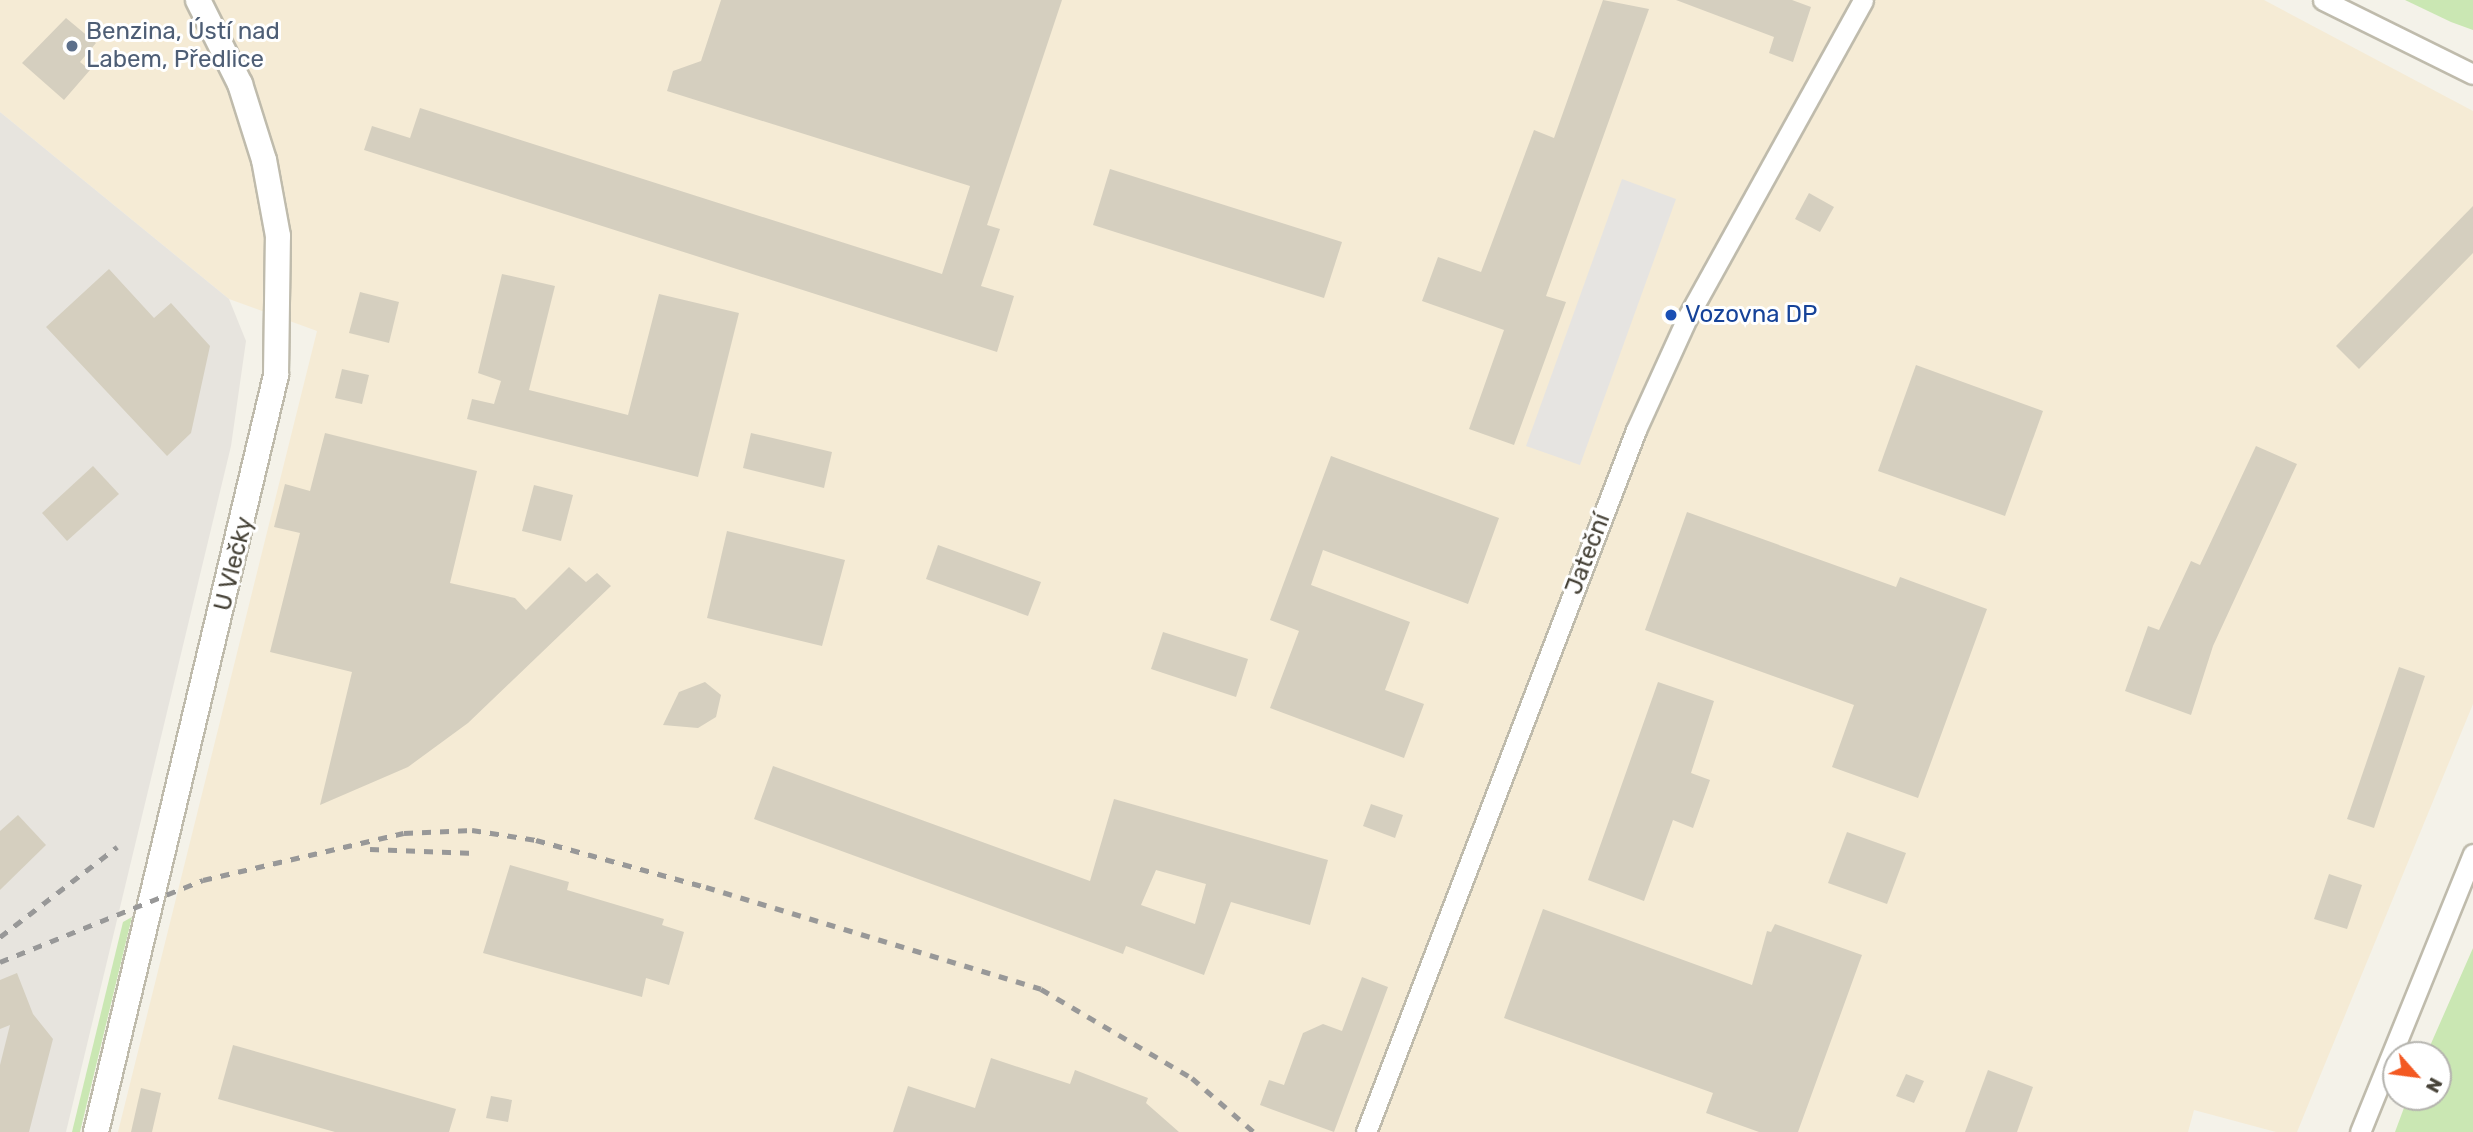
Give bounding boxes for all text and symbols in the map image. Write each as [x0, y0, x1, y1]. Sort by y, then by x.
place label: Benzina, Ústí nad Labem, Předlice [86, 18, 280, 74]
marker: Benzina, Ústí nad Labem, Předlice [64, 38, 80, 54]
place label: Vozovna DP [1685, 301, 1817, 329]
marker: Vozovna DP [1663, 307, 1679, 323]
street label: Jateční [1559, 509, 1617, 599]
street label: U Vlečky [208, 514, 260, 614]
north arrow [2382, 1041, 2452, 1111]
text: N [2421, 1074, 2448, 1097]

